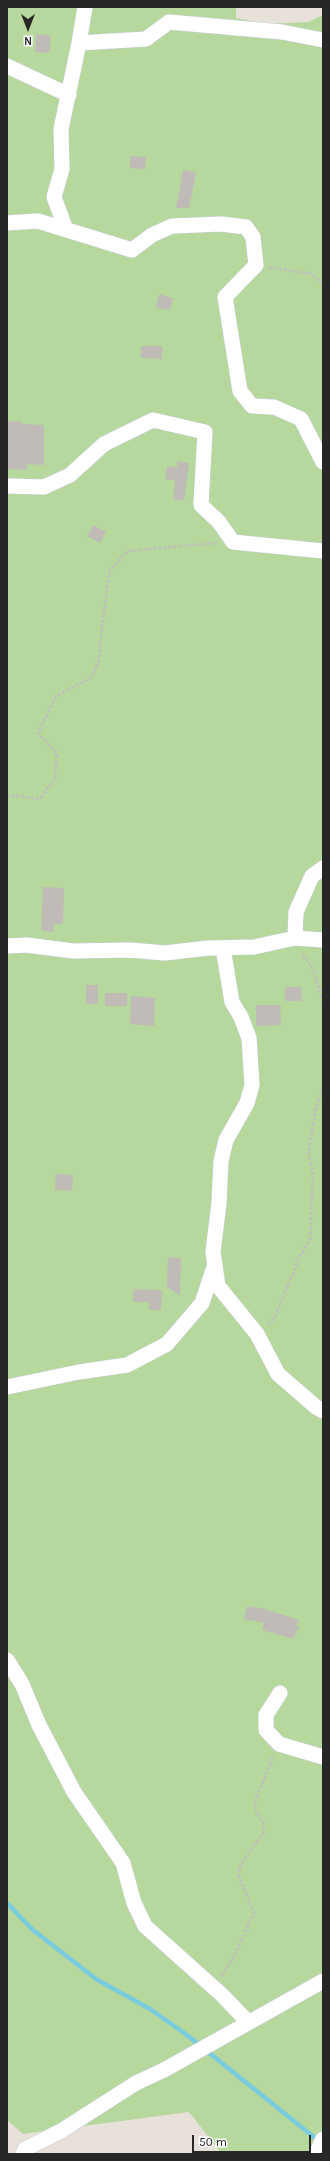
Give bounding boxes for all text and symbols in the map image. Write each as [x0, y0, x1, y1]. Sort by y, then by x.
north arrow [8, 8, 48, 48]
text: N [24, 34, 32, 47]
scale bar [194, 2127, 313, 2153]
text: 50 m [199, 2135, 227, 2149]

